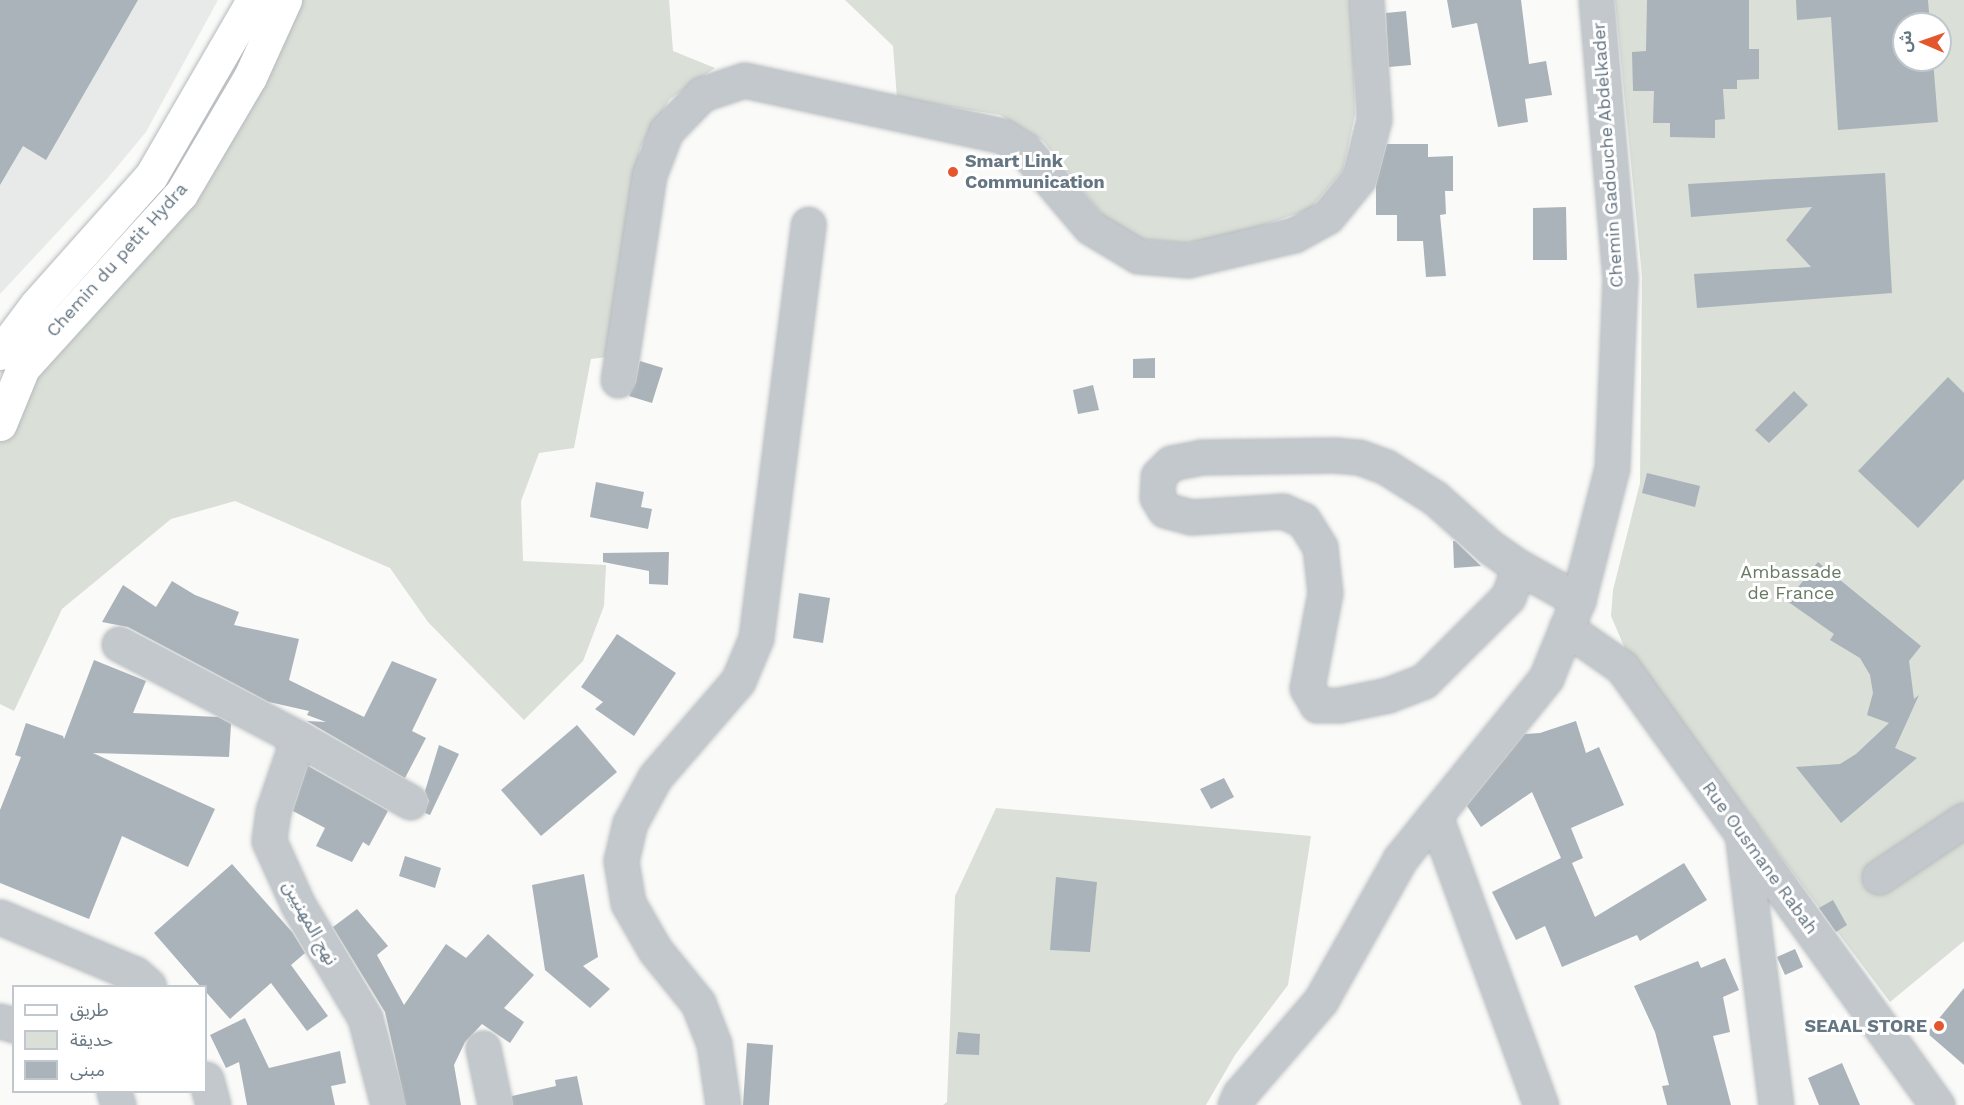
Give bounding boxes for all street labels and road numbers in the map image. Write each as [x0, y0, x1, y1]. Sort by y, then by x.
street label: Chemin Gadouche Abdelkader [1588, 21, 1628, 289]
street label: Chemin du petit Hydra [42, 178, 192, 342]
street label: Rue Ousmane Rabah [1697, 778, 1823, 938]
street label: نهج المهنيين [278, 877, 342, 969]

